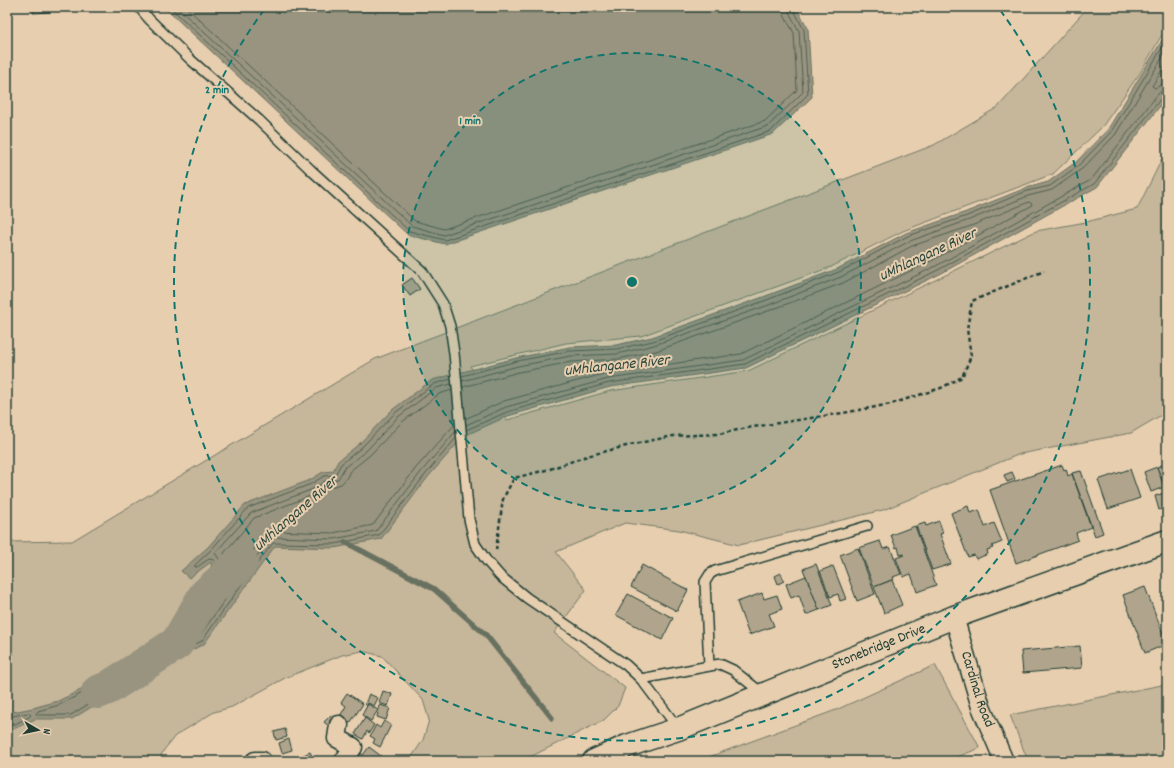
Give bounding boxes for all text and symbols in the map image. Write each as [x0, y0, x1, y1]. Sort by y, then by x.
text: 2 min [205, 82, 229, 99]
text: 1 min [459, 113, 481, 130]
water label: uMhlangane River [875, 221, 982, 288]
centre of rings [625, 275, 639, 289]
water label: uMhlangane River [563, 349, 673, 383]
water label: uMhlangane River [249, 469, 345, 557]
street label: Stonebridge Drive [829, 618, 930, 676]
street label: Cardinal Road [954, 649, 1000, 731]
north arrow [18, 710, 58, 750]
text: N [37, 727, 54, 736]

